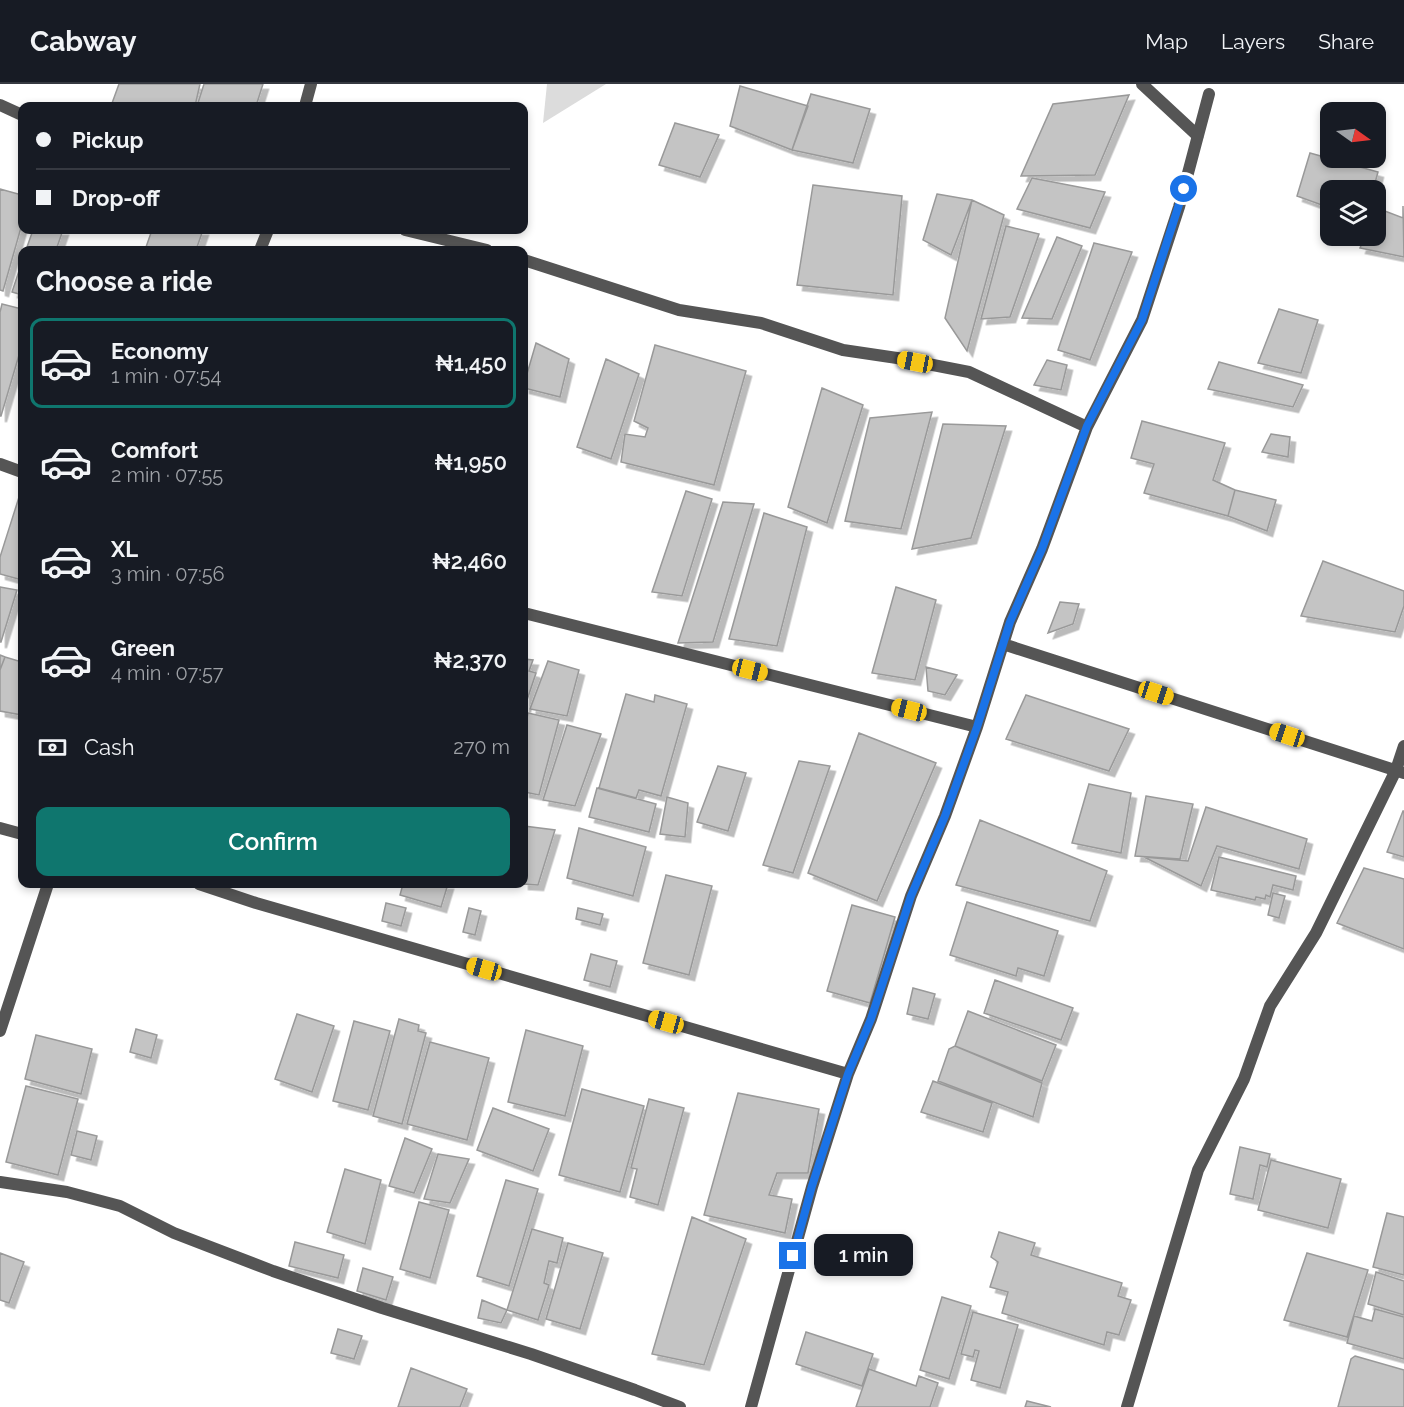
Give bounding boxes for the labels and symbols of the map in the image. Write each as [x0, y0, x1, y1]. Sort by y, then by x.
north arrow [1320, 102, 1386, 168]
route start [1170, 175, 1197, 202]
car [896, 350, 934, 374]
car [730, 657, 770, 683]
car [1136, 679, 1176, 707]
car [889, 697, 929, 723]
car [1267, 721, 1307, 749]
car [464, 955, 504, 983]
car [646, 1008, 686, 1036]
callout: 1 min [814, 1235, 913, 1277]
route end [779, 1242, 806, 1269]

